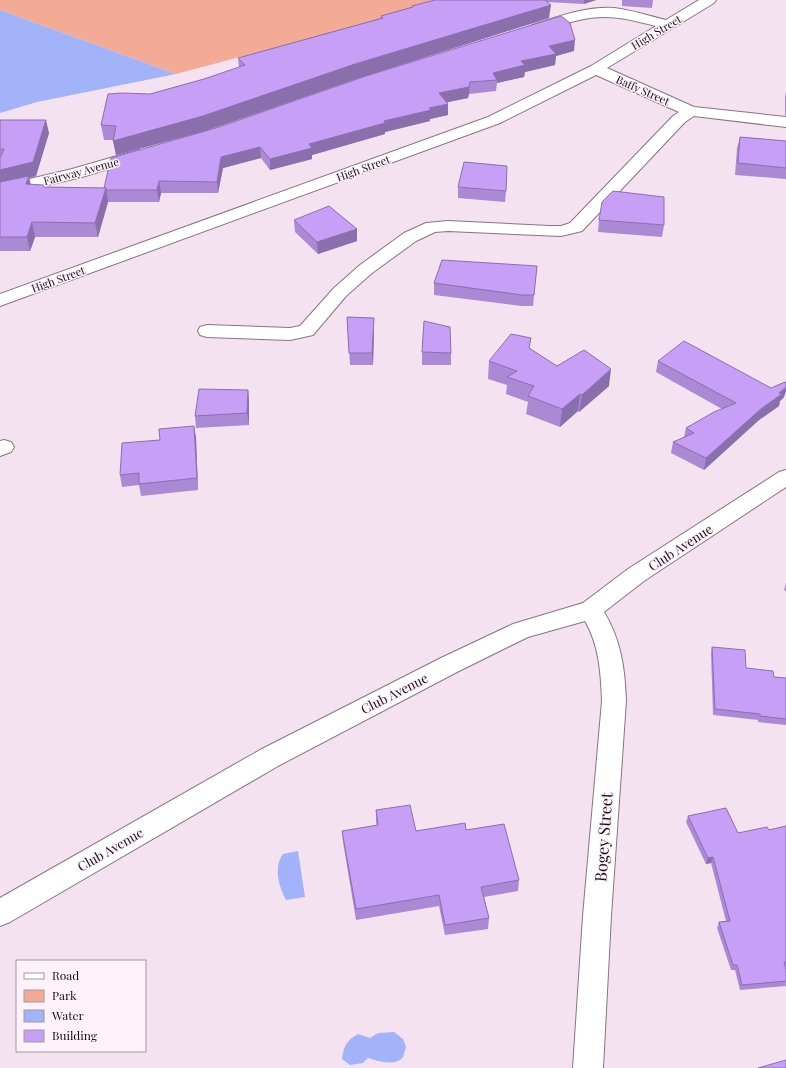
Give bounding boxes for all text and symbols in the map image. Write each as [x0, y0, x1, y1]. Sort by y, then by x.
street label: High Street [628, 11, 684, 53]
street label: Baffy Street [614, 72, 672, 108]
street label: High Street [334, 151, 392, 185]
street label: Fairway Avenue [42, 154, 121, 188]
street label: High Street [29, 262, 87, 296]
street label: Club Avenue [645, 520, 716, 574]
street label: Club Avenue [358, 669, 431, 717]
street label: Bogey Street [589, 791, 617, 882]
street label: Club Avenue [74, 823, 146, 875]
legend [16, 960, 146, 1052]
text: Road [52, 967, 79, 983]
text: Park [52, 987, 77, 1003]
text: Water [51, 1007, 85, 1023]
text: Building [52, 1027, 98, 1043]

